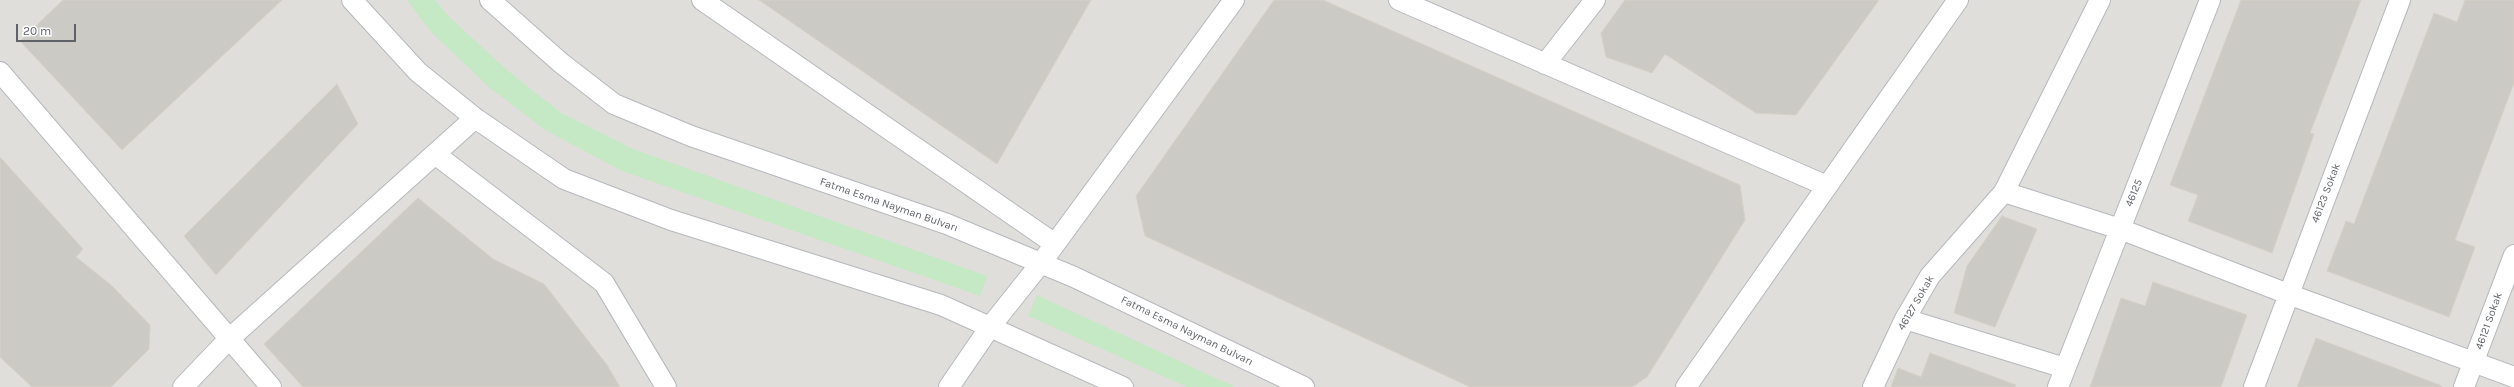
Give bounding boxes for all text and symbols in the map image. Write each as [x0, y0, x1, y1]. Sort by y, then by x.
scale bar [18, 16, 78, 42]
text: 20 m [23, 24, 51, 38]
street label: 46123 Sokak [2309, 161, 2343, 225]
street label: Fatma Esma Nayman Bulvarı [818, 175, 960, 235]
street label: 46125 [2123, 177, 2145, 209]
street label: 46127 Sokak [1895, 273, 1937, 333]
street label: 46121 Sokak [2473, 291, 2505, 351]
street label: Fatma Esma Nayman Bulvarı [1119, 293, 1255, 369]

